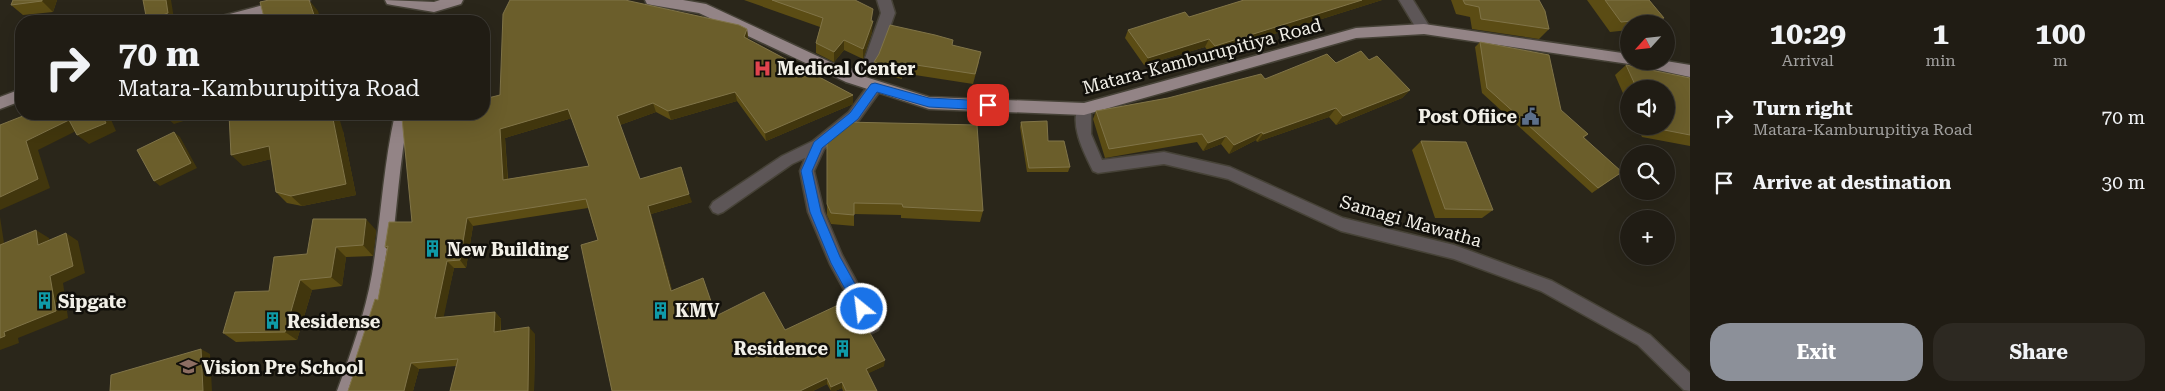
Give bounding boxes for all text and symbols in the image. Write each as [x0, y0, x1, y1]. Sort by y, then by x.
street label: Matara-Kamburupitiya Road [1080, 14, 1324, 98]
north arrow [1620, 15, 1675, 70]
map controls [1620, 15, 1675, 265]
text: 10:29 [1769, 16, 1846, 51]
text: 1 [1932, 16, 1949, 51]
text: 100 [2035, 16, 2085, 51]
text: 70 m [118, 34, 200, 75]
icon: right [35, 35, 100, 100]
text: Arrival [1782, 51, 1834, 70]
text: min [1926, 51, 1956, 70]
text: m [2053, 51, 2068, 70]
hospital icon: Medical Center [753, 58, 773, 78]
place label: Medical Center [777, 58, 916, 79]
text: Matara-Kamburupitiya Road [118, 76, 420, 101]
button: sound [1620, 80, 1675, 135]
pin [967, 84, 1009, 126]
icon: arrive [974, 91, 1002, 119]
text: Turn right [1753, 97, 1853, 120]
icon: right [1710, 104, 1738, 132]
place label: Post Ofiice [1418, 106, 1517, 127]
public building icon: Post Ofiice [1521, 106, 1541, 126]
text: 70 m [2102, 106, 2145, 129]
text: Matara-Kamburupitiya Road [1753, 120, 1972, 139]
button: search [1620, 145, 1675, 200]
icon: arrive [1710, 169, 1738, 197]
text: Arrive at destination [1753, 171, 1951, 194]
text: 30 m [2102, 171, 2145, 194]
street label: Samagi Mawatha [1338, 191, 1484, 251]
button: + [1620, 210, 1675, 265]
building icon: New Building [423, 239, 443, 259]
place label: New Building [447, 239, 570, 260]
position arrow [835, 282, 887, 334]
building icon: Sipgate [34, 291, 54, 311]
place label: Sipgate [58, 291, 127, 312]
building icon: KMV [651, 300, 671, 320]
place label: KMV [675, 300, 720, 321]
building icon: Residense [263, 311, 283, 331]
place label: Residense [287, 311, 381, 332]
button: Exit [1710, 323, 1923, 381]
button: Share [1933, 323, 2145, 381]
place label: Residence [734, 338, 828, 359]
building icon: Residence [832, 338, 852, 358]
school or university icon: Vision Pre School [178, 357, 198, 377]
place label: Vision Pre School [202, 357, 364, 378]

